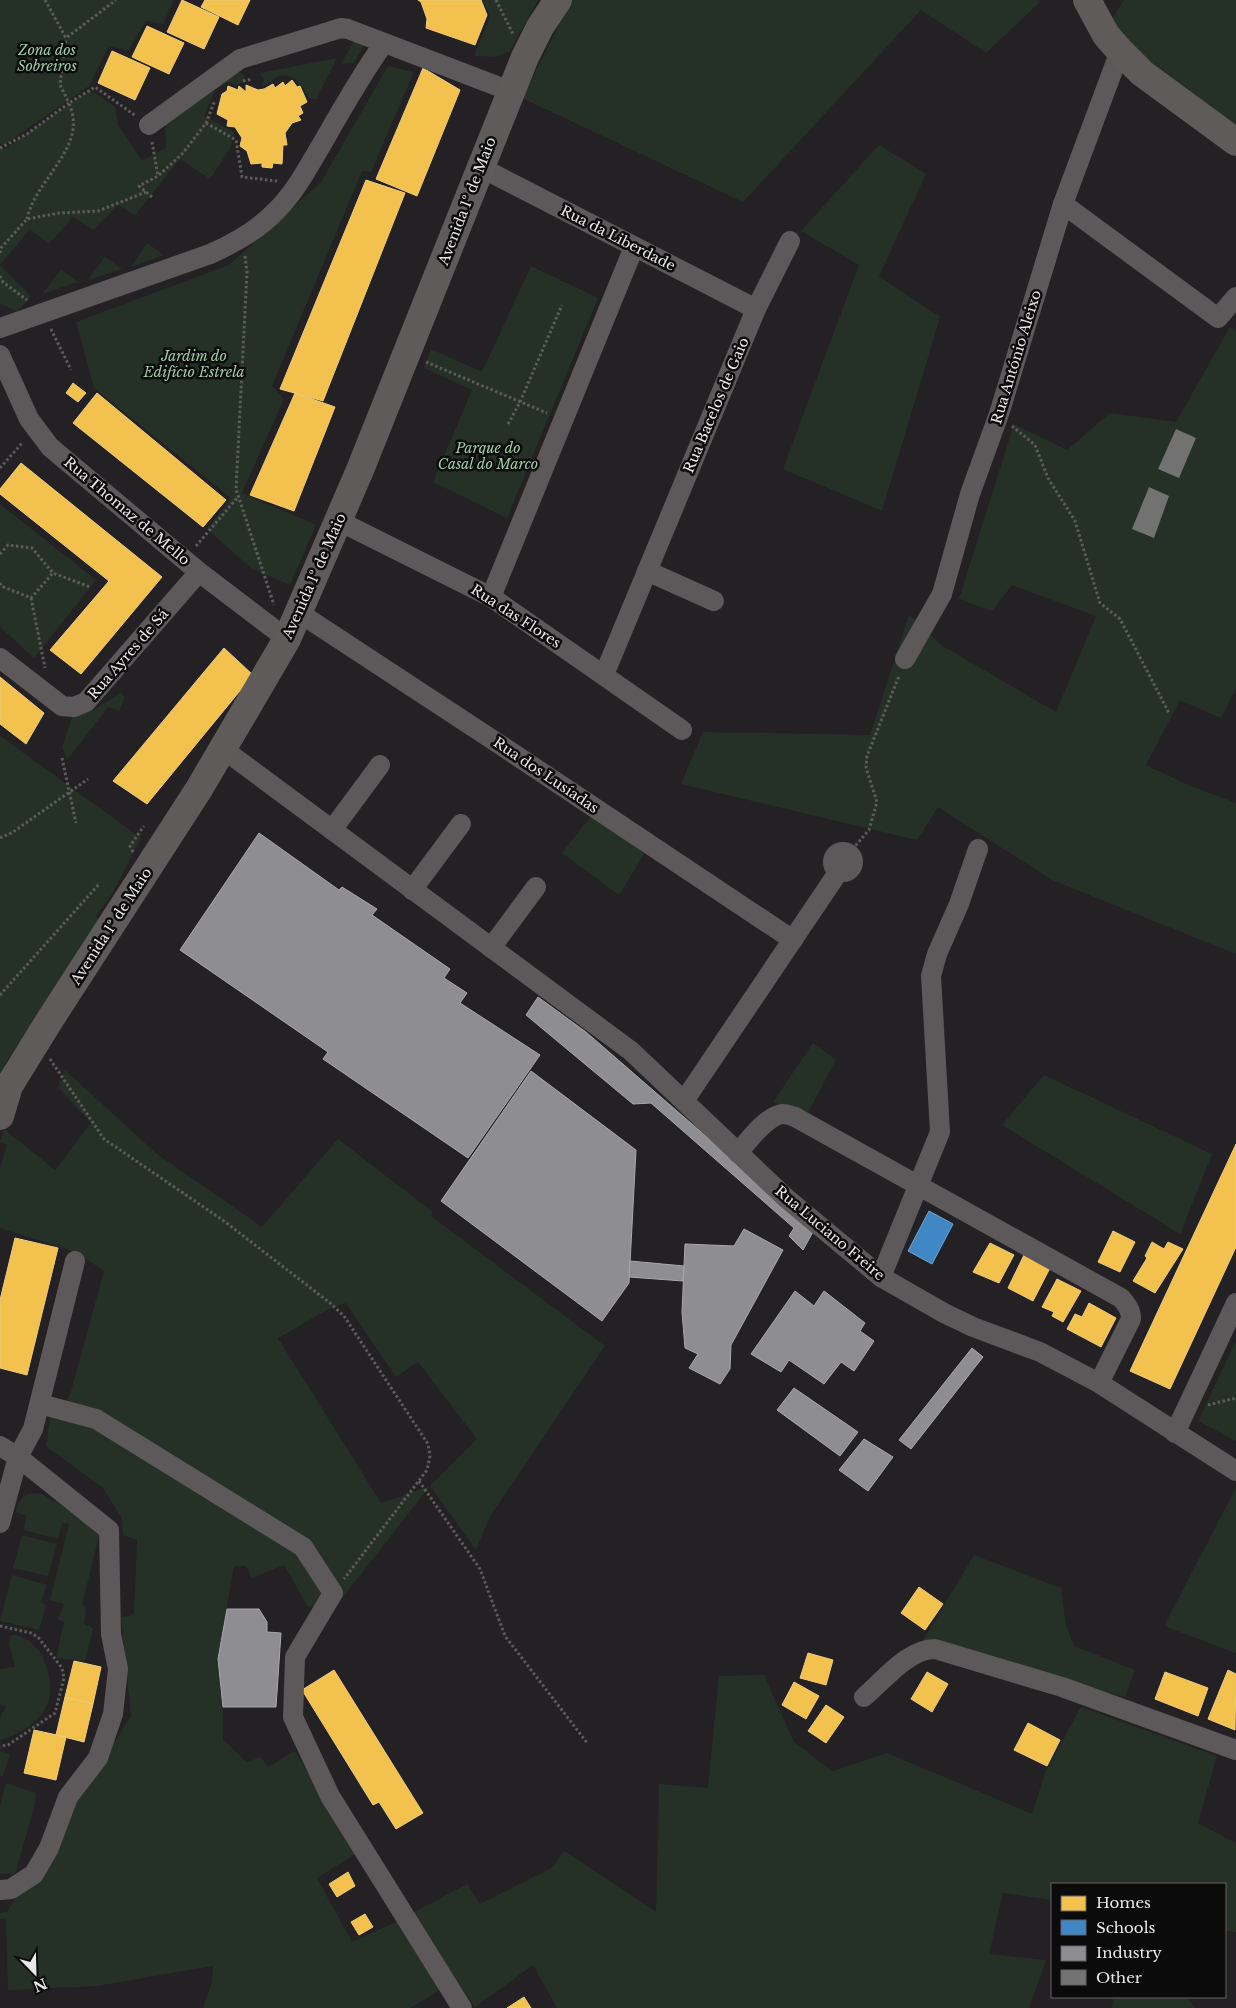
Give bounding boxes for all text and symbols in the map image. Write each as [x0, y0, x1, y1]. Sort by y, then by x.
park label: Zona dos Sobreiros [17, 41, 77, 75]
street label: Avenida 1º de Maio [434, 134, 500, 269]
street label: Rua da Liberdade [558, 201, 678, 275]
street label: Rua António Aleixo [987, 288, 1045, 426]
street label: Rua Bacelos de Gaio [679, 335, 753, 475]
park label: Jardim do Edifício Estrela [143, 347, 245, 381]
park label: Parque do Casal do Marco [438, 439, 538, 473]
street label: Rua Thomaz de Mello [60, 453, 194, 569]
street label: Avenida 1º de Maio [278, 510, 350, 643]
street label: Rua das Flores [468, 580, 564, 652]
street label: Rua Ayres de Sá [84, 605, 172, 703]
street label: Rua dos Lusíadas [490, 733, 602, 817]
street label: Avenida 1º de Maio [66, 864, 156, 989]
street label: Rua Luciano Freire [772, 1182, 888, 1284]
legend [1051, 1883, 1226, 1998]
text: Homes [1096, 1893, 1151, 1912]
text: Schools [1096, 1918, 1156, 1937]
text: Industry [1096, 1943, 1162, 1962]
north arrow [10, 1948, 60, 1998]
text: Other [1096, 1968, 1143, 1987]
text: N [31, 1974, 50, 1996]

